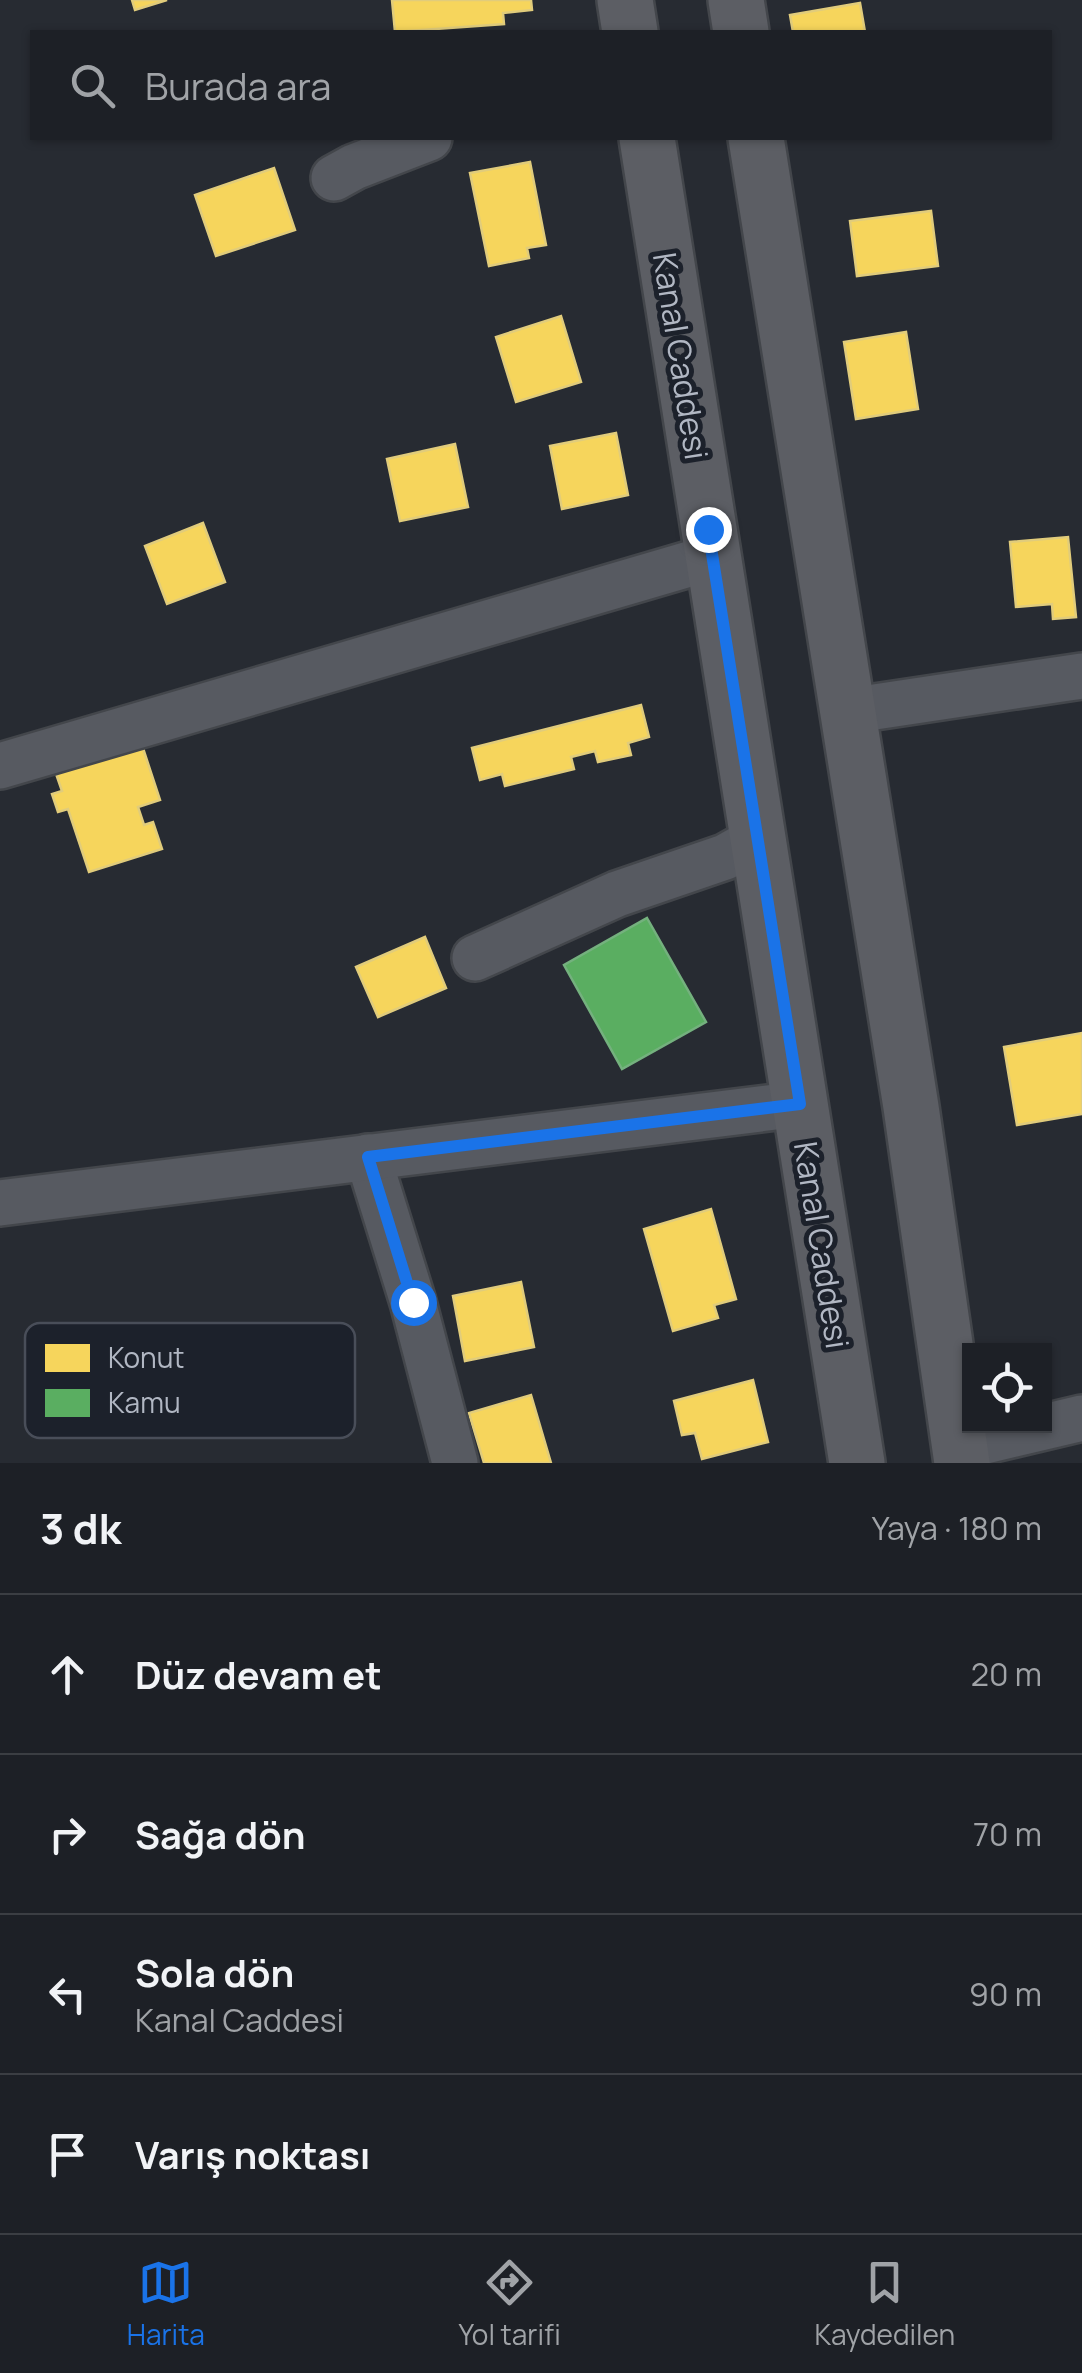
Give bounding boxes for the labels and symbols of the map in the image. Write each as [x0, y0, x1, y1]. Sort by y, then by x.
street label: Kanal Caddesi [643, 249, 719, 463]
route end [686, 507, 732, 553]
street label: Kanal Caddesi [784, 1138, 860, 1352]
route start [391, 1280, 437, 1326]
legend [25, 1323, 355, 1438]
text: Konut [108, 1338, 185, 1376]
text: Kamu [108, 1383, 181, 1421]

